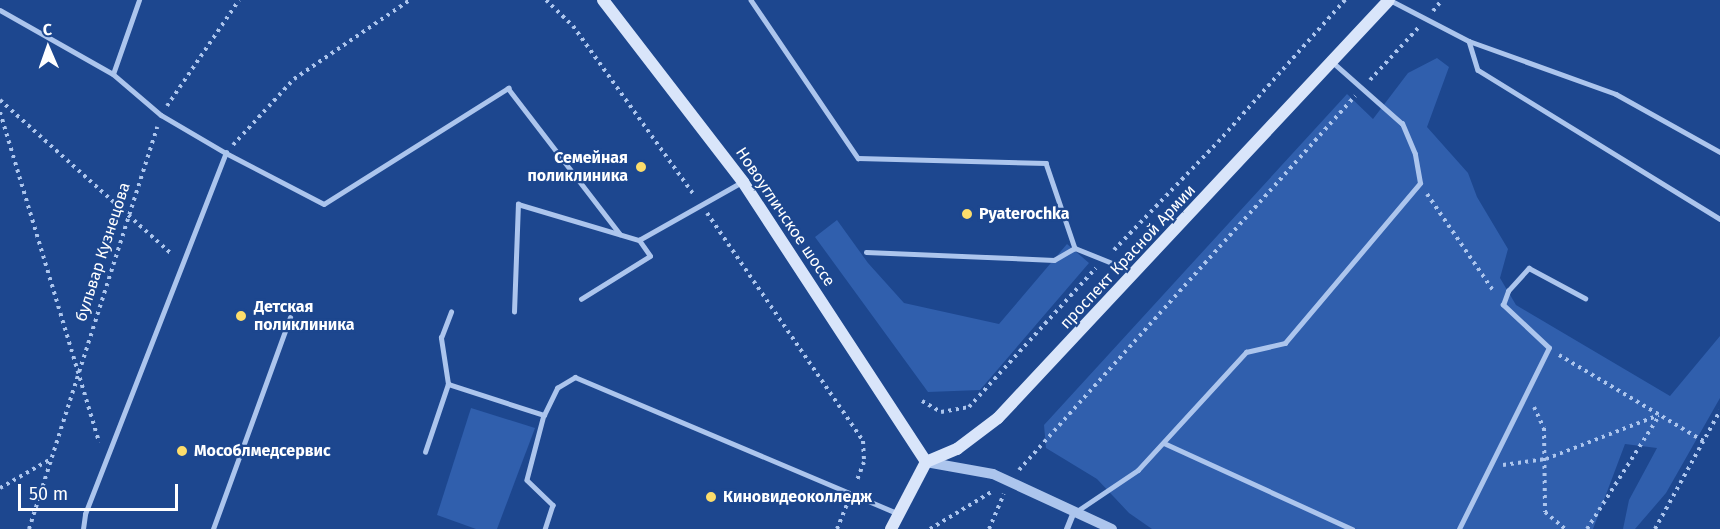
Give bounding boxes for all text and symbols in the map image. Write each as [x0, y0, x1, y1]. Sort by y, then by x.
north arrow [18, 18, 78, 78]
text: С [42, 20, 52, 39]
street label: Новоугличское шоссе [731, 144, 839, 290]
place label: Семейная поликлиника [527, 148, 628, 186]
marker: Семейная поликлиника [632, 158, 650, 176]
street label: бульвар Кузнецова [71, 180, 135, 324]
street label: проспект Красной Армии [1056, 181, 1200, 333]
place label: Pyaterochka [979, 204, 1069, 224]
marker: Pyaterochka [960, 207, 974, 221]
place label: Детская поликлиника [254, 297, 355, 335]
marker: Детская поликлиника [232, 307, 250, 325]
place label: Мособлмедсервис [194, 441, 331, 461]
marker: Мособлмедсервис [175, 444, 189, 458]
scale bar [21, 472, 182, 510]
text: 50 m [29, 483, 68, 505]
place label: Киновидеоколледж [723, 487, 872, 507]
marker: Киновидеоколледж [704, 490, 718, 504]

